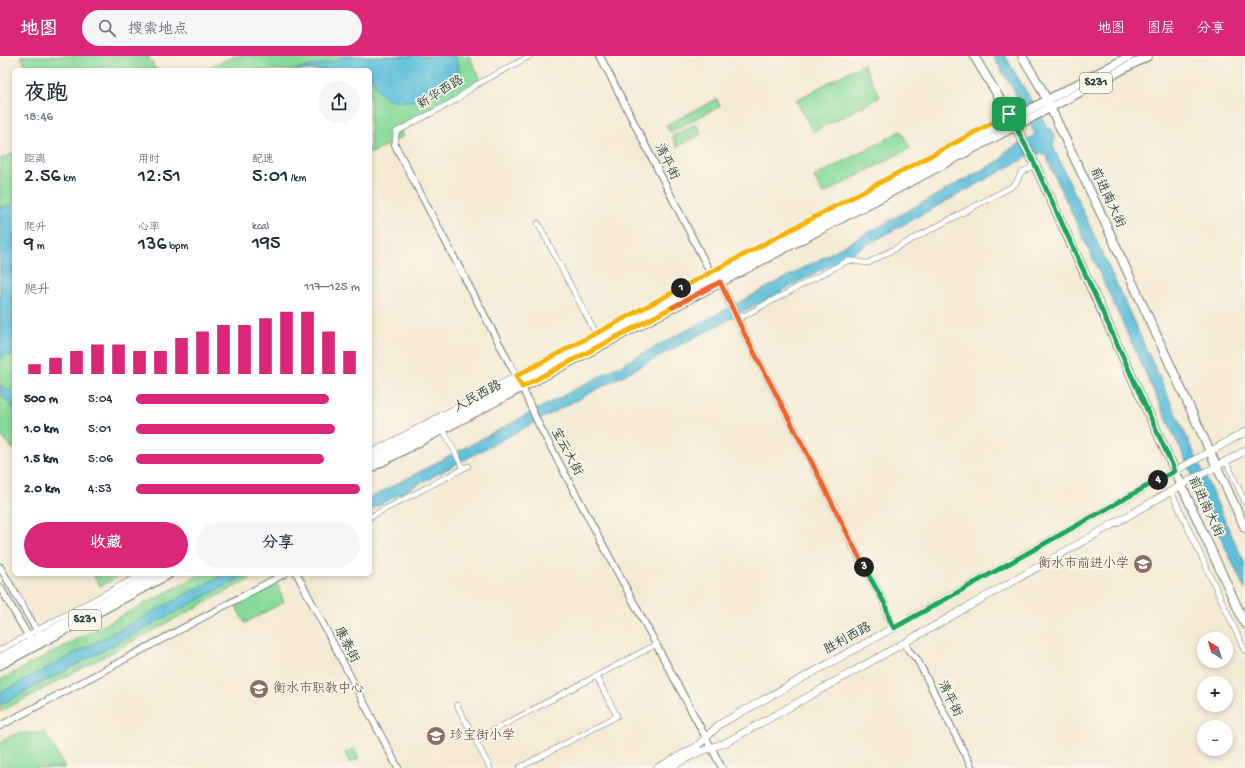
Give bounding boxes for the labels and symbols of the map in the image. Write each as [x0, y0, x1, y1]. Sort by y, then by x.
street label: 新华西路 [414, 72, 467, 113]
road number: S231 [1080, 73, 1112, 93]
pin [992, 97, 1026, 131]
street label: 清平街 [650, 141, 682, 183]
street label: 前进南大街 [1086, 165, 1128, 231]
pin: 1 [671, 278, 691, 298]
street label: 人民西路 [451, 377, 504, 416]
street label: 宝云大街 [547, 425, 586, 478]
pin: 4 [1148, 470, 1168, 490]
street label: 前进南大街 [1184, 474, 1226, 540]
school or university icon: 衡水市前进小学 [1132, 553, 1154, 575]
place label: 衡水市前进小学 [1038, 555, 1129, 572]
pin: 3 [854, 557, 874, 577]
road number: S231 [69, 610, 101, 630]
street label: 胜利西路 [821, 619, 874, 658]
street label: 康泰街 [330, 624, 363, 666]
north arrow [1197, 632, 1233, 668]
school or university icon: 衡水市职教中心 [248, 678, 270, 700]
street label: 清平街 [933, 678, 965, 720]
place label: 衡水市职教中心 [273, 681, 364, 697]
school or university icon: 珍宝街小学 [425, 725, 447, 747]
place label: 珍宝街小学 [450, 727, 515, 744]

